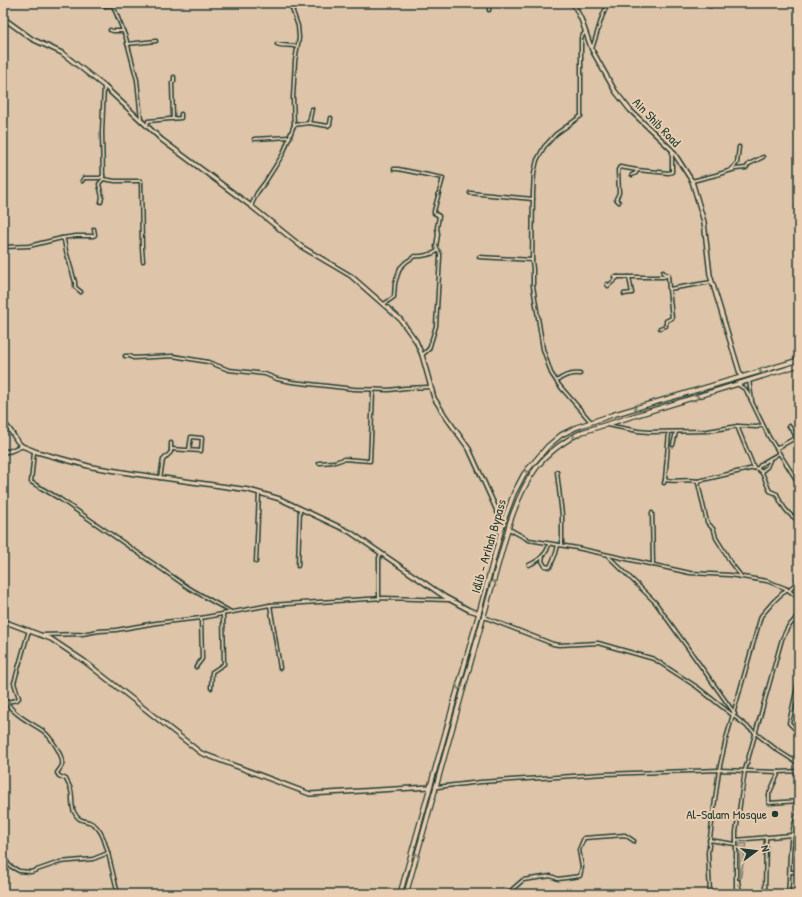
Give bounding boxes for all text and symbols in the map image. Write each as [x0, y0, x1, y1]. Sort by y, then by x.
street label: Ain Shib Road [629, 93, 685, 151]
one-way arrow [758, 366, 765, 375]
one-way arrow [692, 393, 699, 401]
one-way arrow [634, 403, 641, 412]
one-way arrow [568, 434, 576, 442]
one-way arrow [525, 466, 532, 473]
street label: Idlib - Arihah Bypass [466, 497, 510, 595]
one-way arrow [488, 580, 497, 587]
one-way arrow [455, 684, 463, 690]
place label: Al-Salam Mosque [686, 805, 767, 823]
marker: Al-Salam Mosque [770, 809, 780, 819]
north arrow [736, 831, 776, 871]
text: N [758, 844, 773, 853]
one-way arrow [412, 853, 420, 860]

